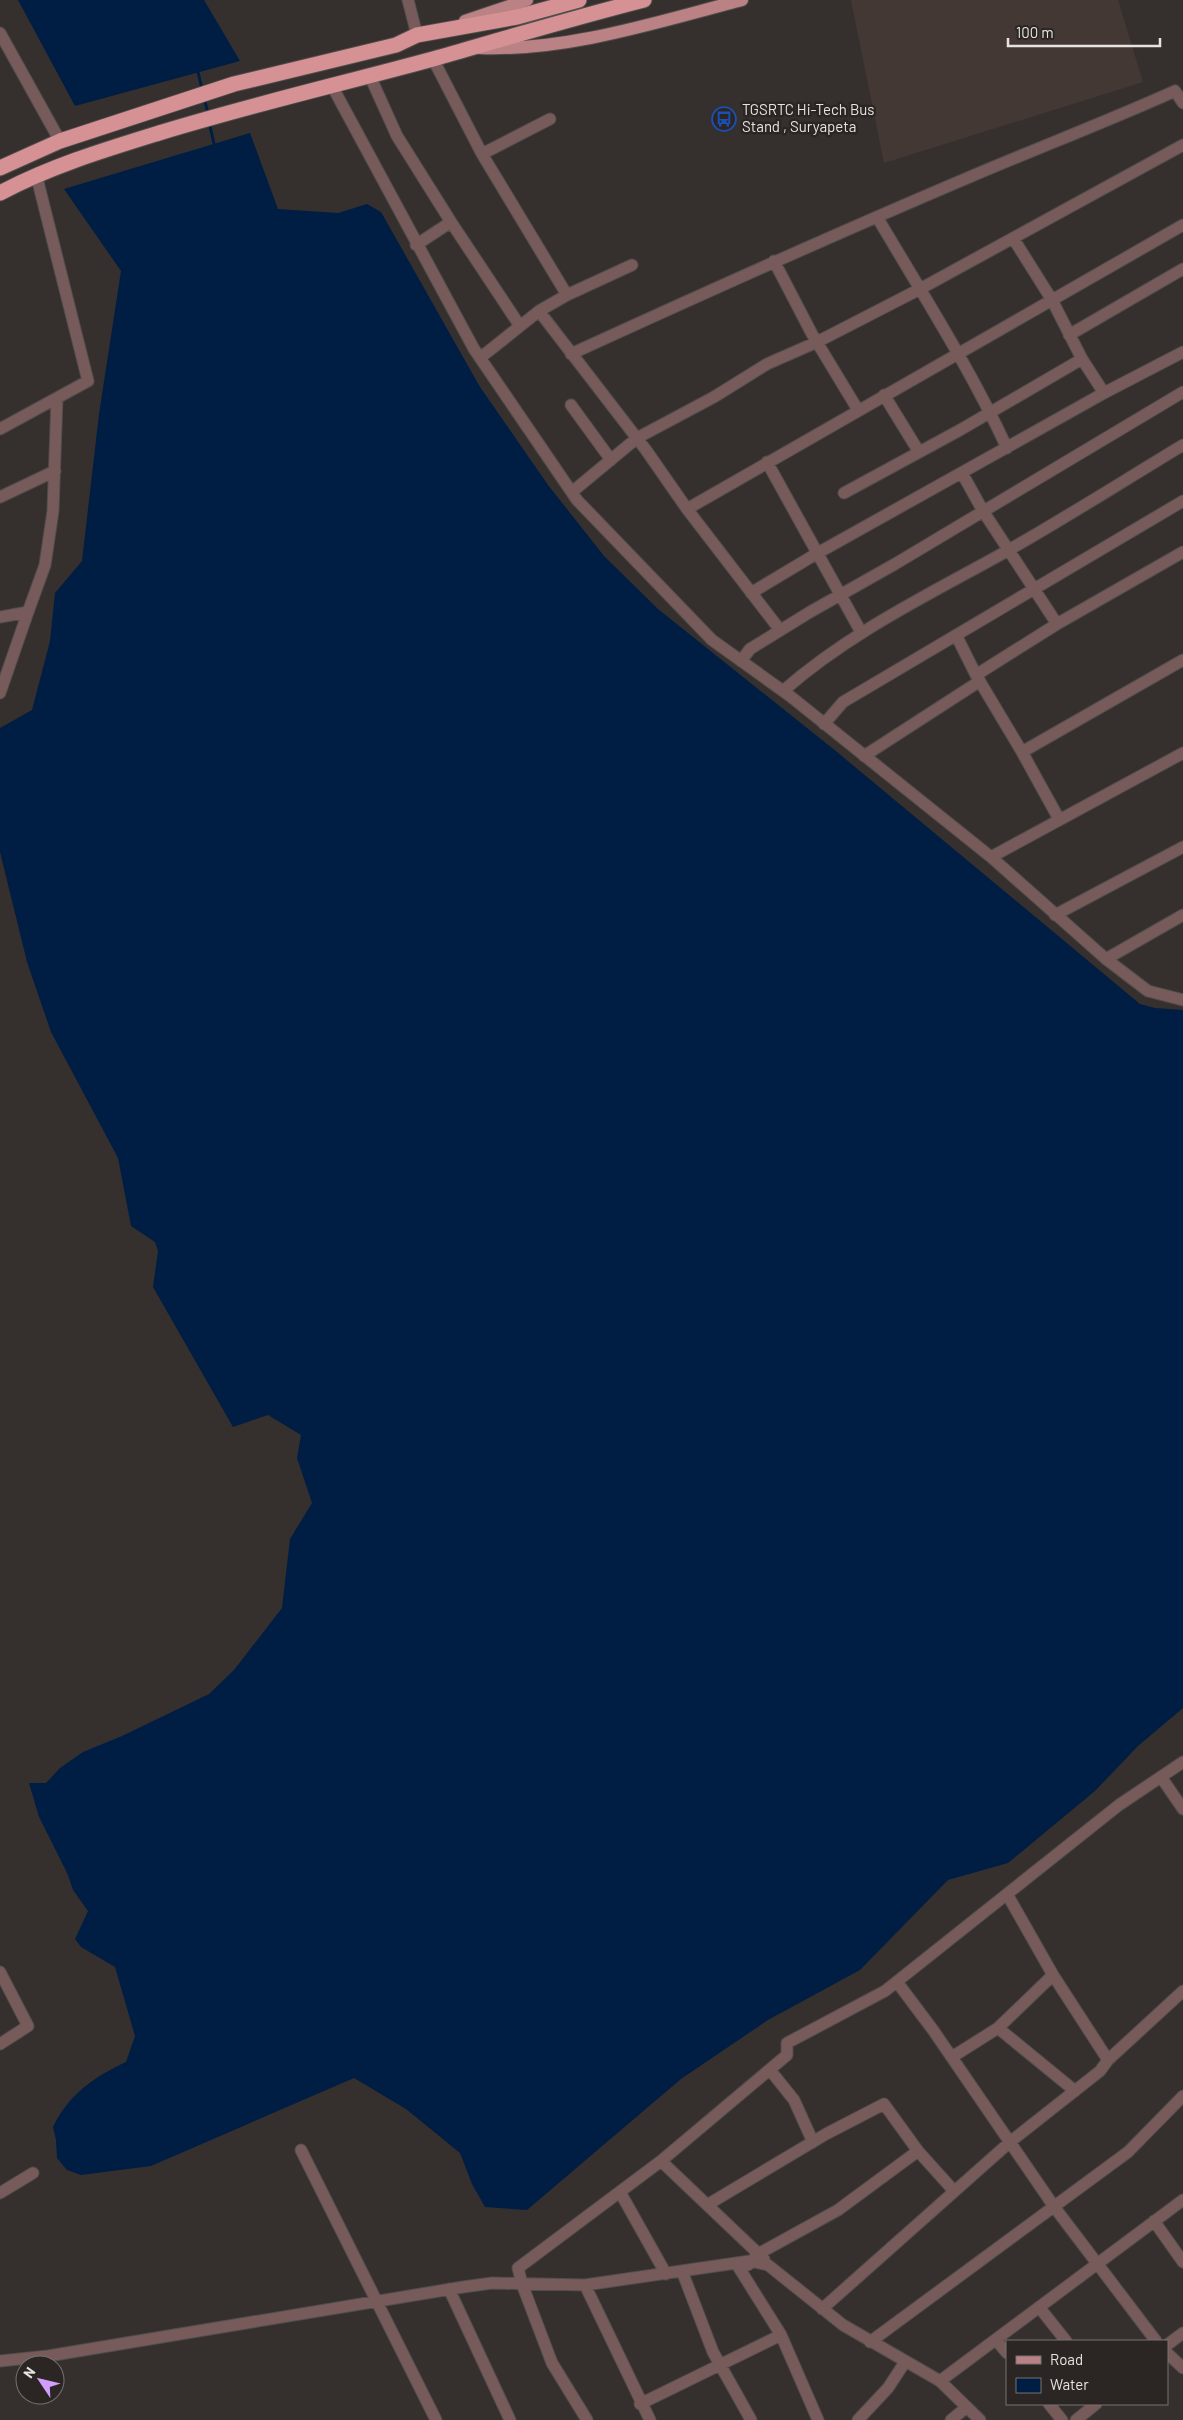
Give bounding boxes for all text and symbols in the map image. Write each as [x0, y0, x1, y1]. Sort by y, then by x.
scale bar [1008, 15, 1160, 47]
text: 100 m [1016, 23, 1054, 41]
place label: TGSRTC Hi-Tech Bus Stand , Suryapeta [742, 100, 874, 135]
bus stop icon: TGSRTC Hi-Tech Bus Stand , Suryapeta [711, 106, 737, 132]
legend [1006, 2340, 1168, 2405]
text: Road [1050, 2350, 1083, 2368]
north arrow [15, 2355, 65, 2405]
text: N [19, 2364, 39, 2381]
text: Water [1050, 2375, 1089, 2393]

